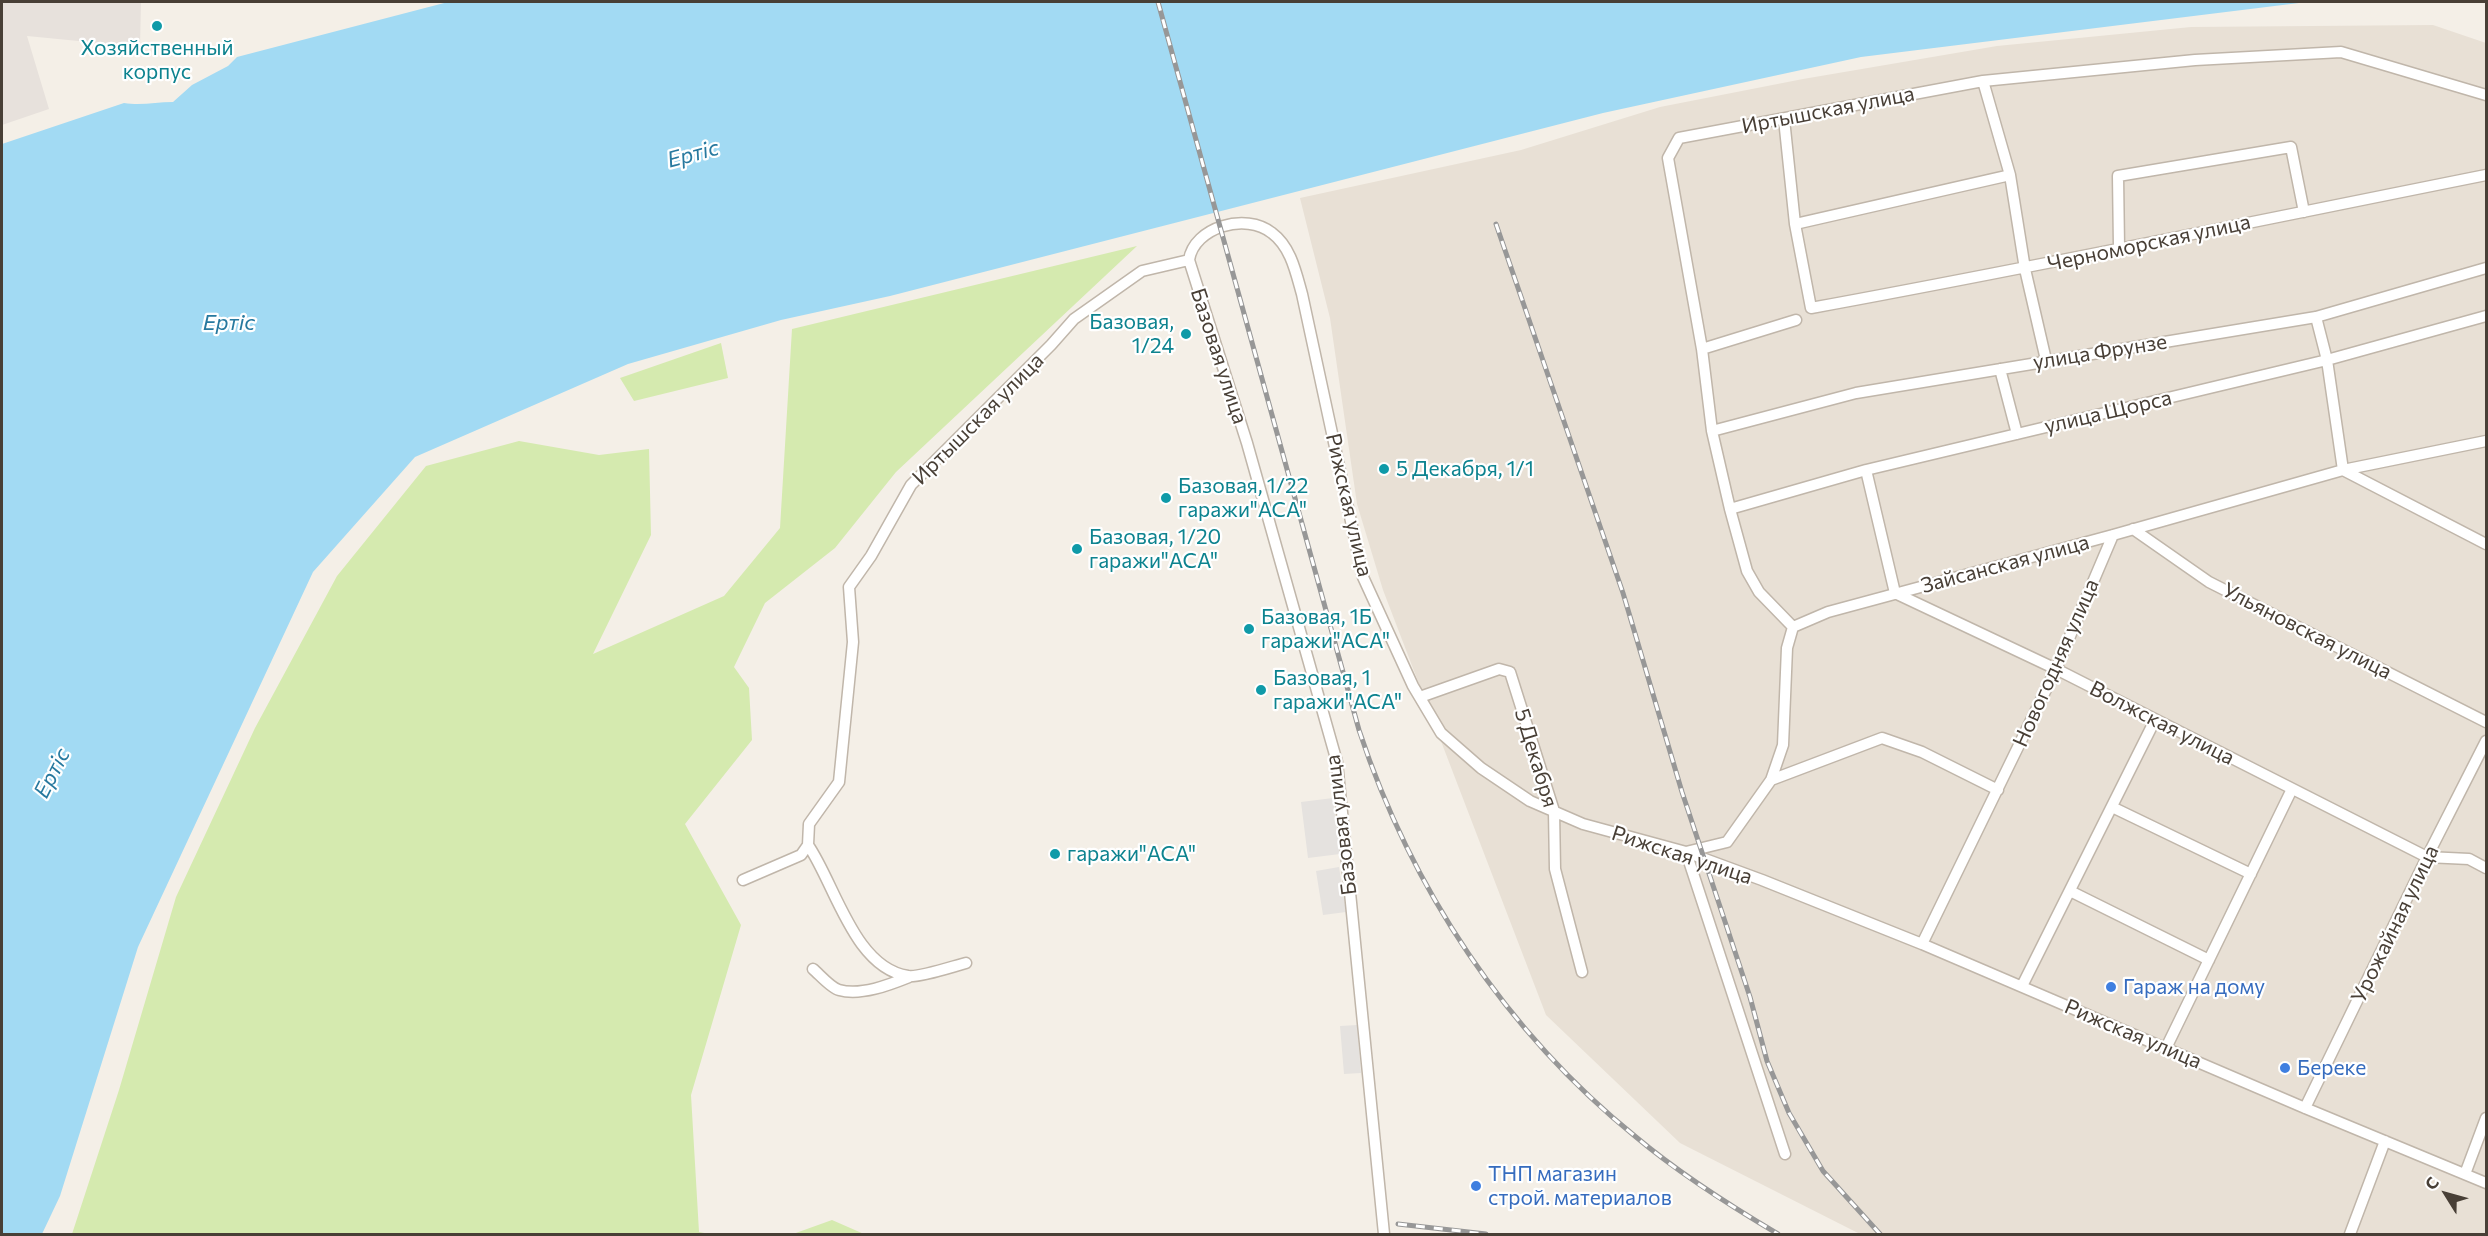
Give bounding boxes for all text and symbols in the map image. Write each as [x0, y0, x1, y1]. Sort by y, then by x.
marker: Хозяйственный корпус [150, 19, 164, 33]
place label: Хозяйственный корпус [81, 35, 233, 85]
street label: Иртышская улица [1739, 81, 1917, 139]
water label: Ертіс [664, 134, 722, 174]
street label: Черноморская улица [2045, 209, 2253, 277]
street label: Базовая улица [1185, 285, 1253, 427]
place label: Базовая, 1/24 [1089, 309, 1174, 359]
water label: Ертіс [203, 310, 255, 336]
marker: Базовая, 1/24 [1179, 327, 1193, 341]
street label: улица Фрунзе [2031, 329, 2169, 375]
street label: Иртышская улица [907, 348, 1049, 490]
street label: улица Щорса [2042, 385, 2174, 439]
street label: Рижская улица [1320, 431, 1378, 579]
place label: 5 Декабря, 1/1 [1396, 456, 1534, 482]
marker: 5 Декабря, 1/1 [1377, 462, 1391, 476]
place label: Базовая, 1/22 гаражи"ACА" [1178, 473, 1308, 523]
marker: Базовая, 1/22 гаражи"ACА" [1159, 491, 1173, 505]
place label: Базовая, 1/20 гаражи"ACА" [1089, 524, 1221, 574]
street label: Зайсанская улица [1918, 529, 2092, 599]
marker: Базовая, 1/20 гаражи"ACА" [1070, 542, 1084, 556]
street label: Новогодняя улица [2008, 575, 2104, 751]
street label: Ульяновская улица [2218, 577, 2396, 685]
place label: Базовая, 1Б гаражи"ACА" [1261, 604, 1390, 654]
marker: Базовая, 1Б гаражи"ACА" [1242, 622, 1256, 636]
place label: Базовая, 1 гаражи"ACА" [1273, 665, 1402, 715]
street label: Волжская улица [2085, 676, 2239, 770]
marker: Базовая, 1 гаражи"ACА" [1254, 683, 1268, 697]
street label: 5 Декабря [1509, 706, 1563, 810]
water label: Ертіс [28, 744, 76, 802]
street label: Базовая улица [1320, 753, 1362, 897]
street label: Рижская улица [1608, 820, 1756, 890]
place label: гаражи"ACА" [1067, 841, 1196, 867]
street label: Урожайная улица [2346, 841, 2444, 1007]
marker: гаражи"ACА" [1048, 847, 1062, 861]
place label: Гараж на дому [2123, 974, 2265, 1000]
marker: Гараж на дому [2104, 980, 2118, 994]
street label: Рижская улица [2061, 994, 2205, 1074]
place label: Береке [2297, 1055, 2366, 1081]
marker: Береке [2278, 1061, 2292, 1075]
place label: ТНП магазин строй. материалов [1488, 1161, 1672, 1211]
north arrow [2416, 1164, 2476, 1224]
text: С [2420, 1173, 2442, 1193]
marker: ТНП магазин строй. материалов [1469, 1179, 1483, 1193]

